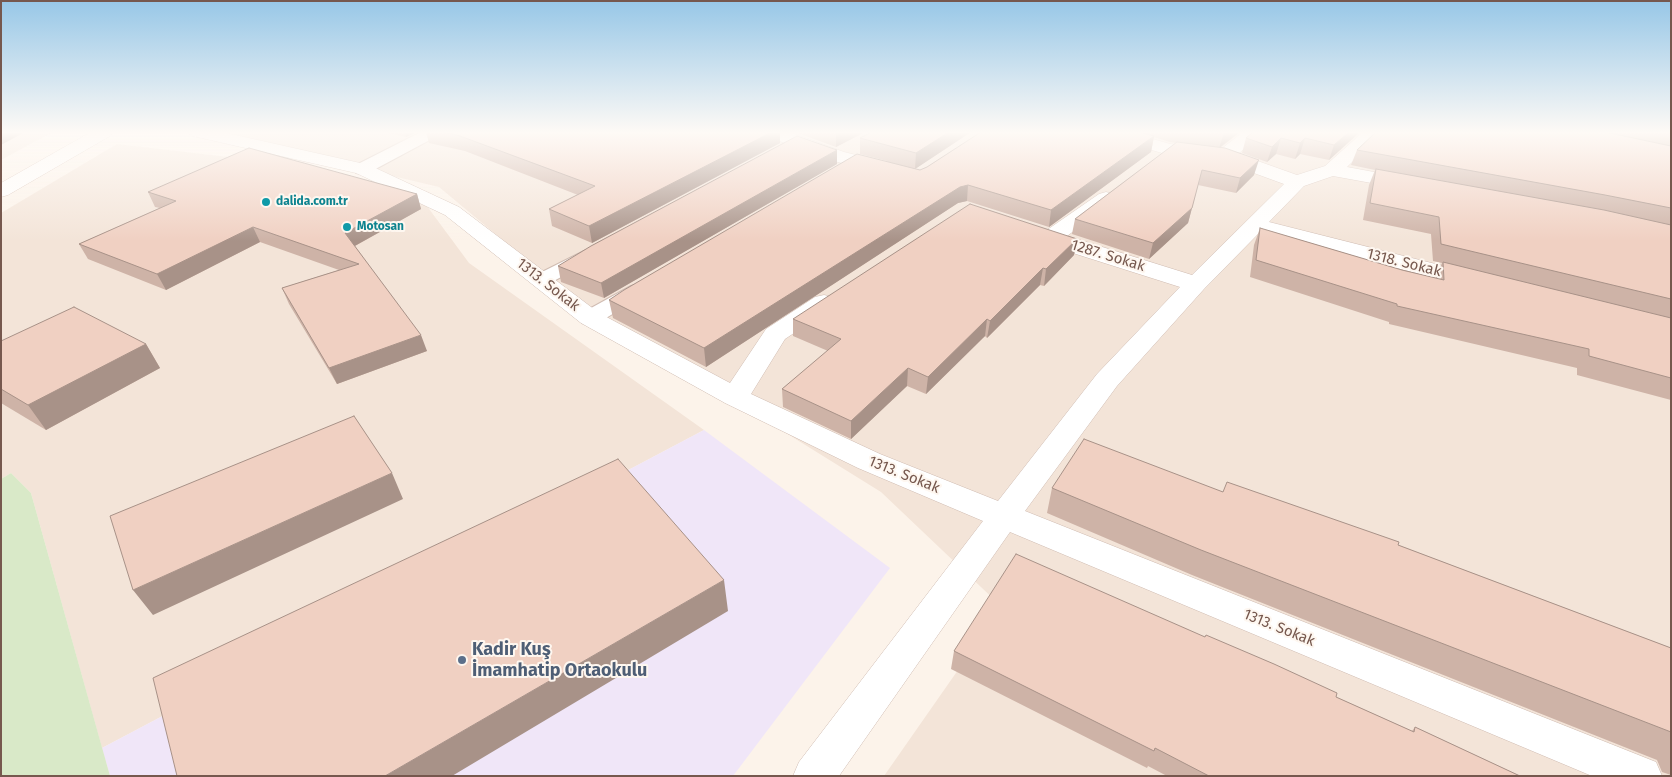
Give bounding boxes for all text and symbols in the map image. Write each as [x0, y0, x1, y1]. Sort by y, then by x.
place label: dalida.com.tr [276, 195, 348, 209]
marker: dalida.com.tr [260, 196, 272, 208]
place label: Motosan [357, 220, 404, 234]
marker: Motosan [341, 221, 353, 233]
street label: 1287. Sokak [1069, 236, 1147, 276]
street label: 1318. Sokak [1365, 245, 1443, 281]
street label: 1313. Sokak [513, 255, 583, 315]
street label: 1313. Sokak [866, 453, 942, 497]
street label: 1313. Sokak [1241, 606, 1317, 650]
place label: Kadir Kuş İmamhatip Ortaokulu [472, 639, 647, 682]
marker: Kadir Kuş İmamhatip Ortaokulu [456, 654, 468, 666]

